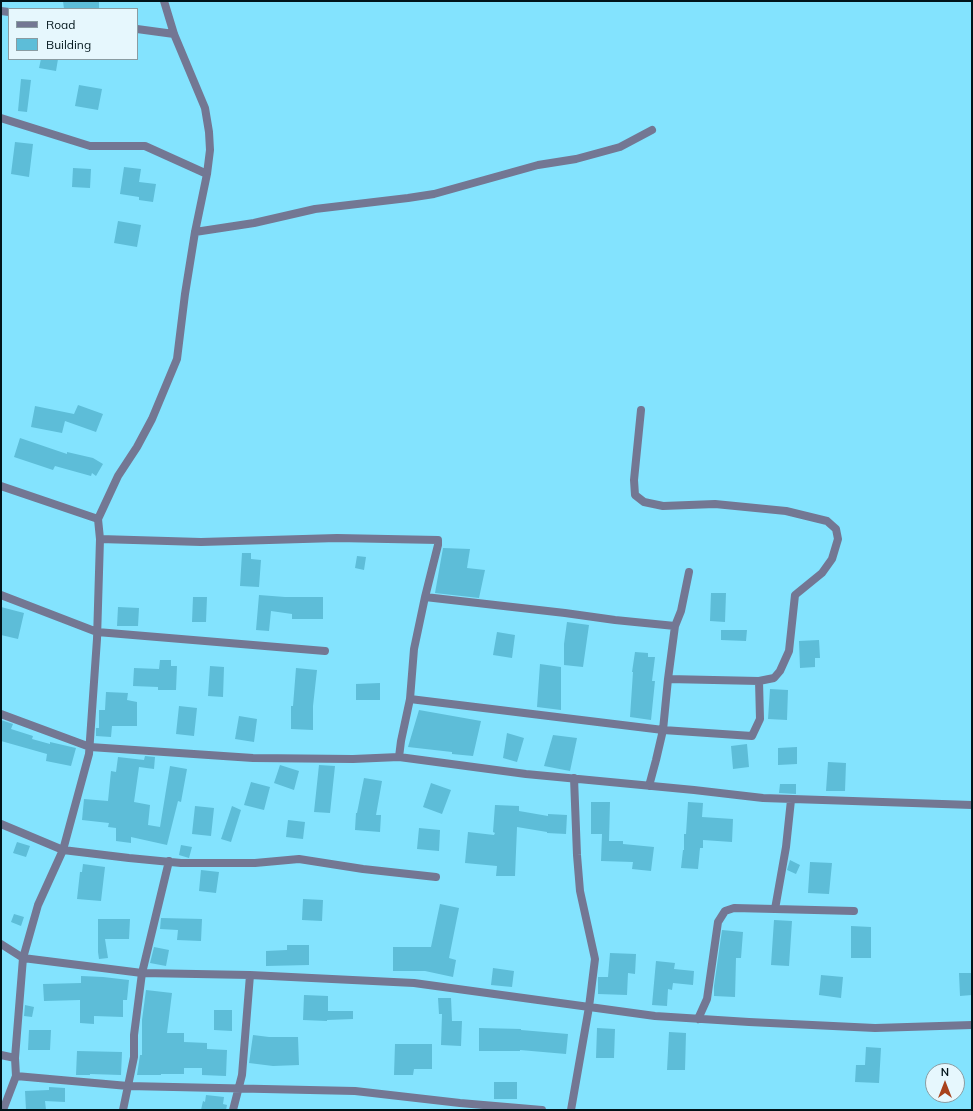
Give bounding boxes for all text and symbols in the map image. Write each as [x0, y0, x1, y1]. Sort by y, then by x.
legend [8, 8, 138, 60]
text: Road [46, 17, 75, 32]
text: Building [46, 37, 91, 52]
north arrow [925, 1063, 965, 1103]
text: N [941, 1065, 949, 1079]

